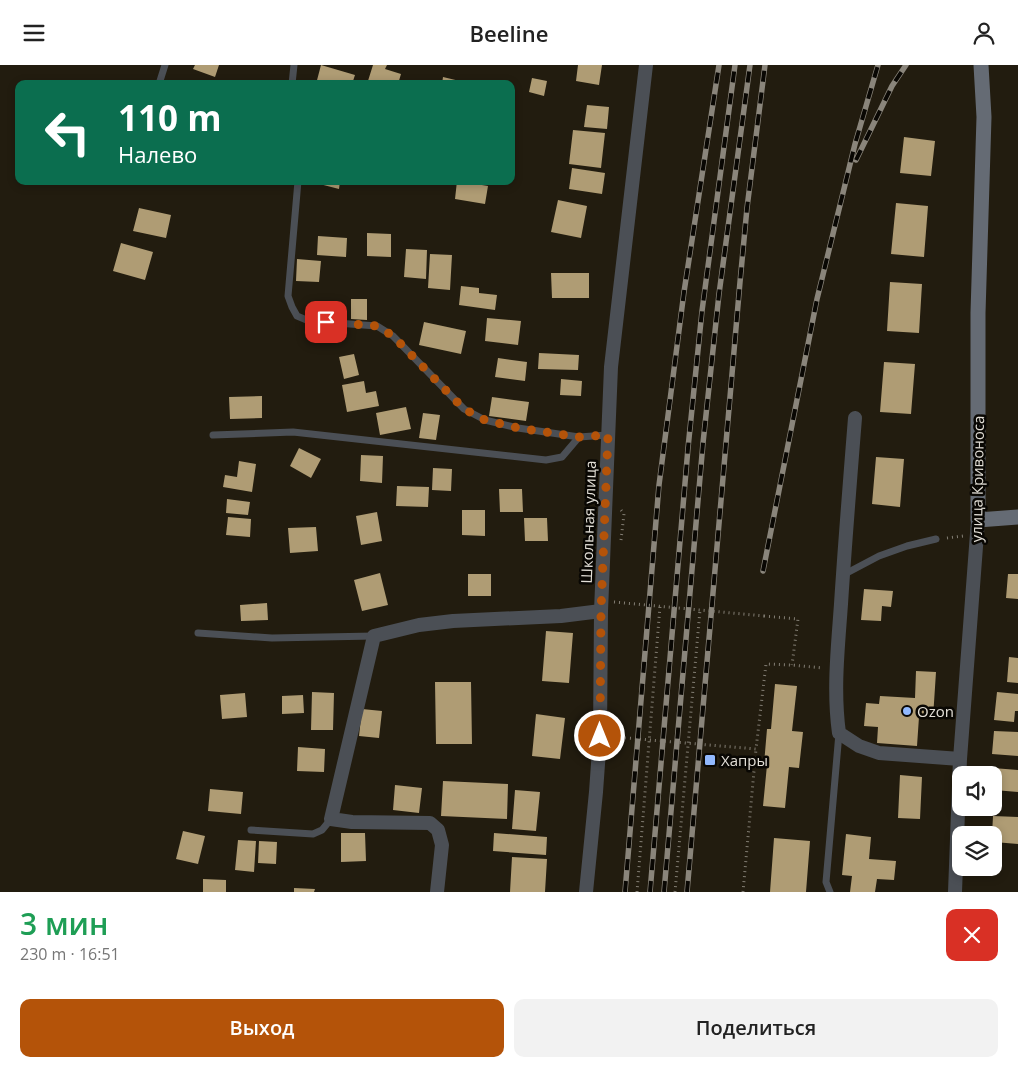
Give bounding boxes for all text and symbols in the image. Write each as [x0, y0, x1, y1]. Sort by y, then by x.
text: Beeline [470, 18, 548, 48]
icon: menu [20, 19, 48, 47]
icon: person [970, 19, 998, 47]
text: 110 m [118, 94, 222, 141]
icon: left [35, 100, 100, 165]
text: Налево [118, 139, 197, 169]
pin [305, 301, 347, 343]
icon: arrive [312, 308, 340, 336]
street label: улица Кривоноса [966, 415, 988, 543]
street label: Школьная улица [576, 460, 600, 584]
place label: Ozon [917, 701, 954, 721]
marker: Ozon [901, 705, 913, 717]
position arrow [573, 709, 625, 761]
place label: Хапры [721, 750, 768, 770]
marker: Хапры [703, 753, 717, 767]
map controls [952, 766, 1002, 876]
button: sound [952, 766, 1002, 816]
button: layers [952, 826, 1002, 876]
text: 3 мин [20, 903, 108, 944]
button: close [946, 909, 998, 961]
text: 230 m · 16:51 [20, 943, 120, 965]
button: Выход [20, 999, 504, 1057]
button: Поделиться [514, 999, 998, 1057]

